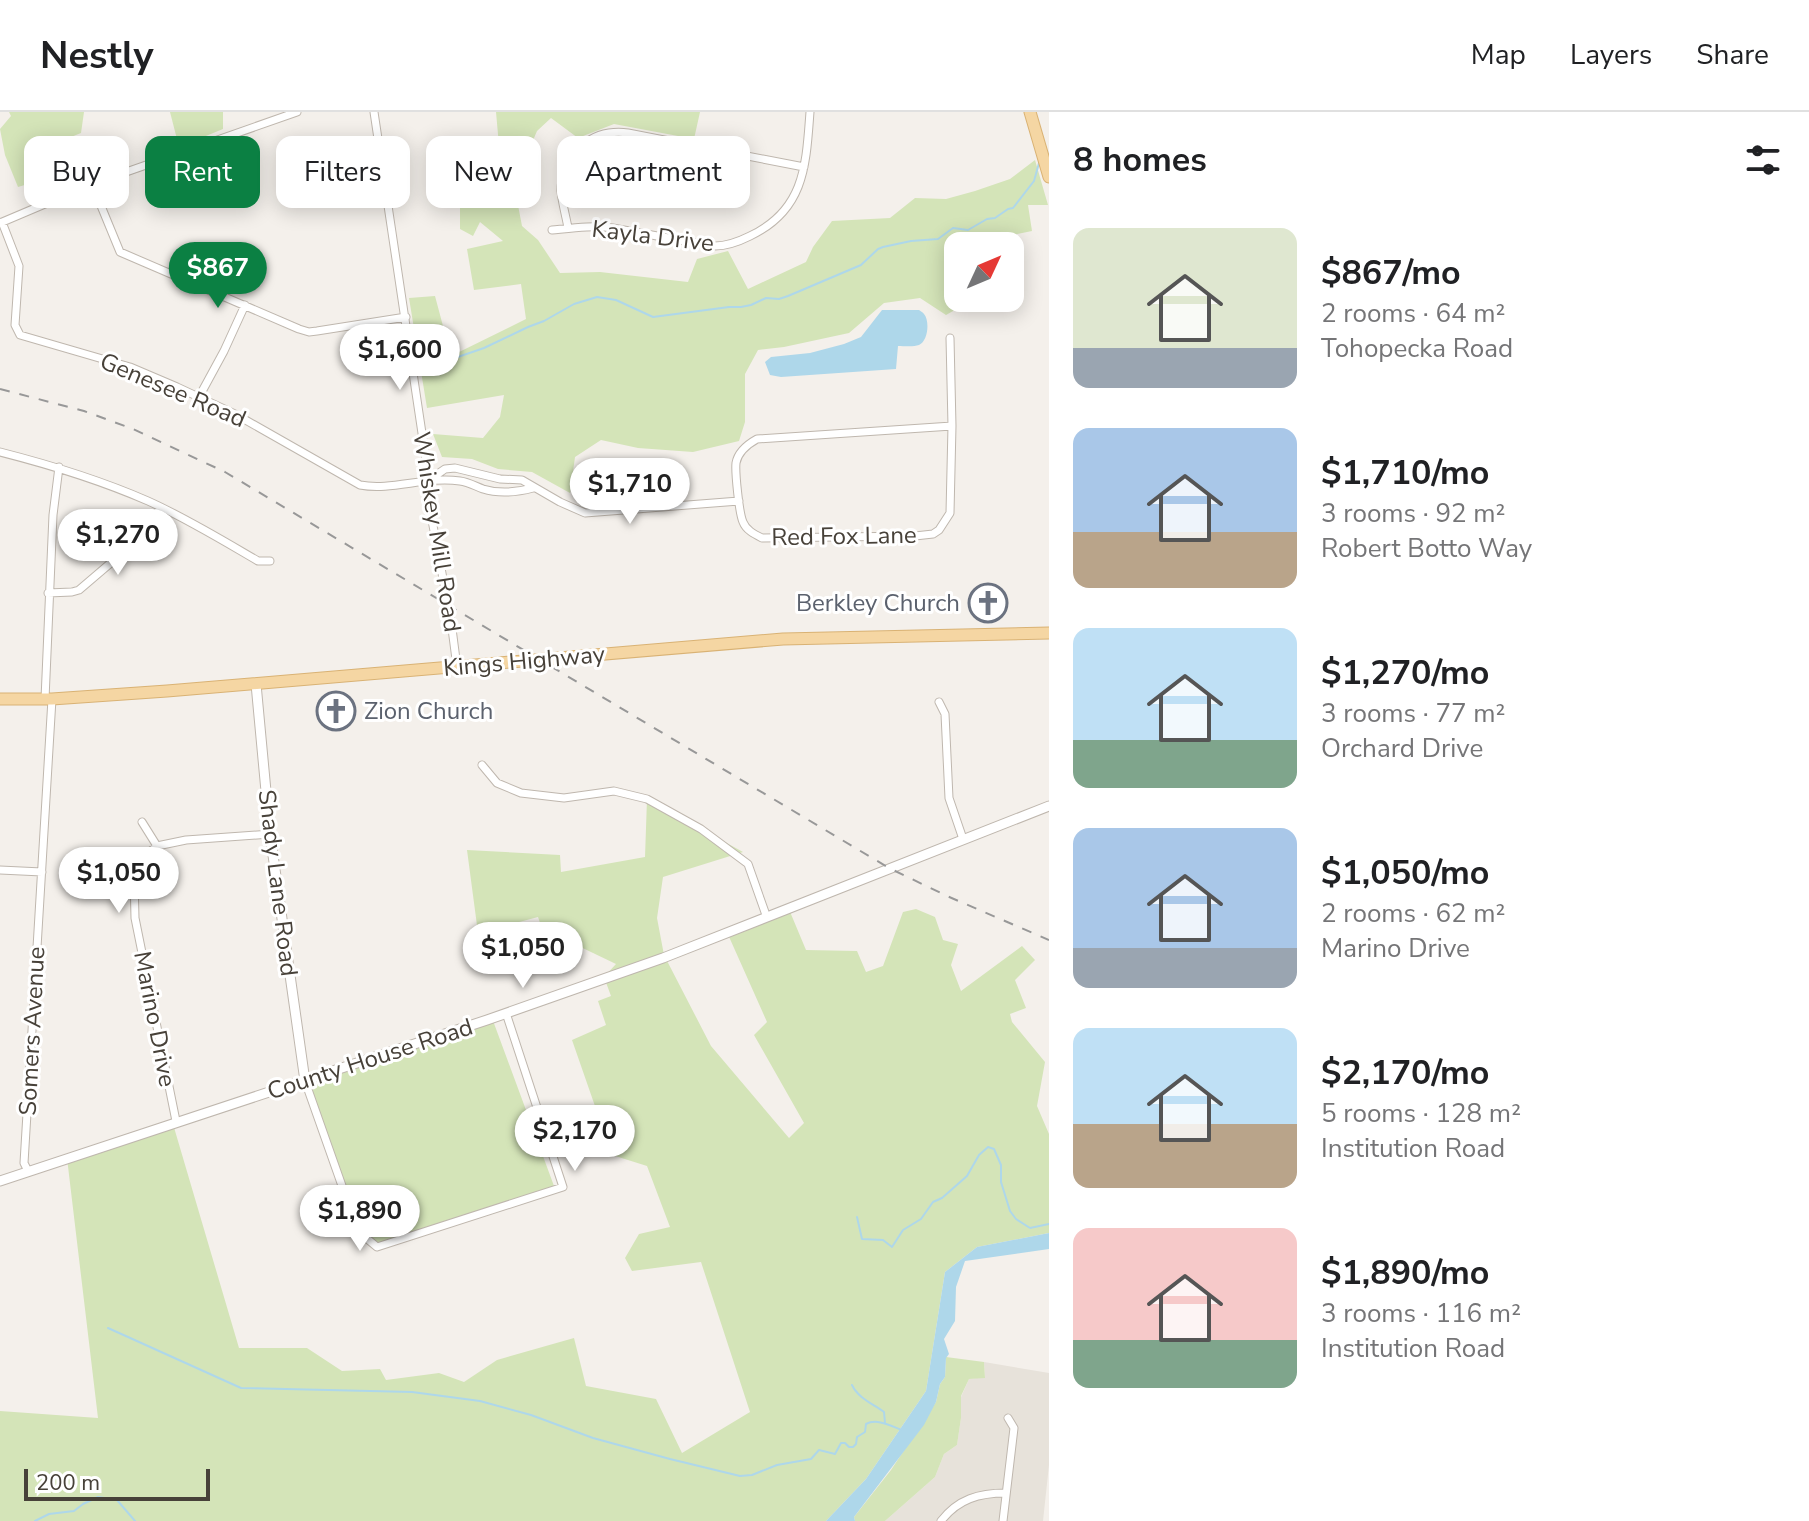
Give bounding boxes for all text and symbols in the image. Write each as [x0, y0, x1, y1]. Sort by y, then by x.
text: Nestly [40, 30, 154, 81]
text: Map [1471, 36, 1526, 74]
text: Layers [1570, 36, 1652, 74]
text: Share [1696, 36, 1769, 74]
chip: Buy [24, 136, 129, 208]
chip: Rent [145, 136, 260, 208]
chip: Filters [276, 136, 410, 208]
chip: New [426, 136, 541, 208]
chip: Apartment [557, 136, 750, 208]
text: 8 homes [1073, 137, 1207, 183]
icon: filters [1741, 138, 1785, 182]
street label: Kayla Drive [590, 213, 716, 259]
north arrow [944, 232, 1024, 312]
map controls [944, 232, 1024, 312]
pin: $867 [171, 242, 265, 310]
text: $867 [187, 250, 249, 285]
text: $867/mo [1321, 250, 1461, 296]
icon: home [1137, 260, 1233, 356]
text: 2 rooms · 64 m² [1321, 296, 1505, 331]
pin: $1,600 [335, 324, 465, 392]
text: Tohopecka Road [1321, 331, 1513, 366]
text: $1,600 [358, 332, 442, 367]
street label: Genesee Road [95, 345, 251, 435]
street label: Whiskey Mill Road [405, 430, 469, 634]
text: $1,710/mo [1321, 450, 1489, 496]
pin: $1,710 [565, 458, 695, 526]
icon: home [1137, 460, 1233, 556]
text: $1,710 [588, 466, 672, 501]
text: 3 rooms · 92 m² [1321, 496, 1505, 531]
pin: $1,270 [53, 509, 183, 577]
text: $1,270 [76, 517, 160, 552]
street label: Red Fox Lane [771, 519, 917, 553]
text: Robert Botto Way [1321, 531, 1532, 566]
church icon: Berkley Church [967, 582, 1009, 624]
place label: Berkley Church [796, 587, 960, 619]
street label: Kings Highway [442, 638, 607, 684]
text: $1,270/mo [1321, 650, 1489, 696]
icon: home [1137, 660, 1233, 756]
church icon: Zion Church [315, 690, 357, 732]
place label: Zion Church [364, 695, 493, 727]
text: 3 rooms · 77 m² [1321, 696, 1505, 731]
text: Orchard Drive [1321, 731, 1483, 766]
street label: Shady Lane Road [251, 788, 305, 978]
pin: $1,050 [54, 847, 184, 915]
text: $1,050/mo [1321, 850, 1489, 896]
text: $1,050 [77, 855, 161, 890]
icon: home [1137, 860, 1233, 956]
text: 2 rooms · 62 m² [1321, 896, 1505, 931]
pin: $1,050 [458, 922, 588, 990]
text: $1,050 [481, 930, 565, 965]
text: Marino Drive [1321, 931, 1470, 966]
street label: Somers Avenue [12, 946, 52, 1116]
street label: Marino Drive [126, 948, 184, 1090]
street label: County House Road [263, 1011, 477, 1107]
text: $2,170/mo [1321, 1050, 1489, 1096]
icon: home [1137, 1060, 1233, 1156]
text: 5 rooms · 128 m² [1321, 1096, 1521, 1131]
pin: $2,170 [510, 1105, 640, 1173]
text: $2,170 [533, 1113, 617, 1148]
text: Institution Road [1321, 1131, 1505, 1166]
pin: $1,890 [295, 1185, 425, 1253]
text: $1,890 [318, 1193, 402, 1228]
text: $1,890/mo [1321, 1250, 1489, 1296]
icon: home [1137, 1260, 1233, 1356]
text: 3 rooms · 116 m² [1321, 1296, 1521, 1331]
text: Institution Road [1321, 1331, 1505, 1366]
scale bar [24, 1465, 210, 1501]
text: 200 m [36, 1468, 100, 1498]

